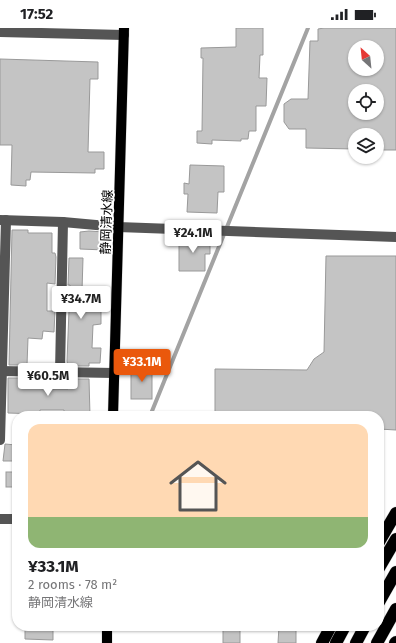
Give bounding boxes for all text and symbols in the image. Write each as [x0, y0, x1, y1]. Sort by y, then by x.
text: 17:52 [20, 5, 53, 23]
north arrow [348, 40, 384, 76]
map controls [348, 40, 384, 164]
button: locate [348, 84, 384, 120]
button: layers [348, 128, 384, 164]
street label: 静岡清水線 [98, 189, 115, 255]
pin: ¥24.1M [160, 220, 226, 254]
text: ¥24.1M [174, 225, 212, 240]
pin: ¥34.7M [48, 286, 114, 320]
text: ¥34.7M [61, 291, 101, 306]
pin: ¥33.1M [109, 349, 175, 383]
text: ¥33.1M [123, 354, 161, 369]
pin: ¥60.5M [15, 363, 81, 397]
text: ¥60.5M [27, 368, 69, 383]
icon: home [162, 450, 234, 522]
text: ¥33.1M [28, 556, 79, 577]
text: 2 rooms · 78 m² [28, 577, 117, 592]
text: 静岡清水線 [28, 595, 93, 610]

